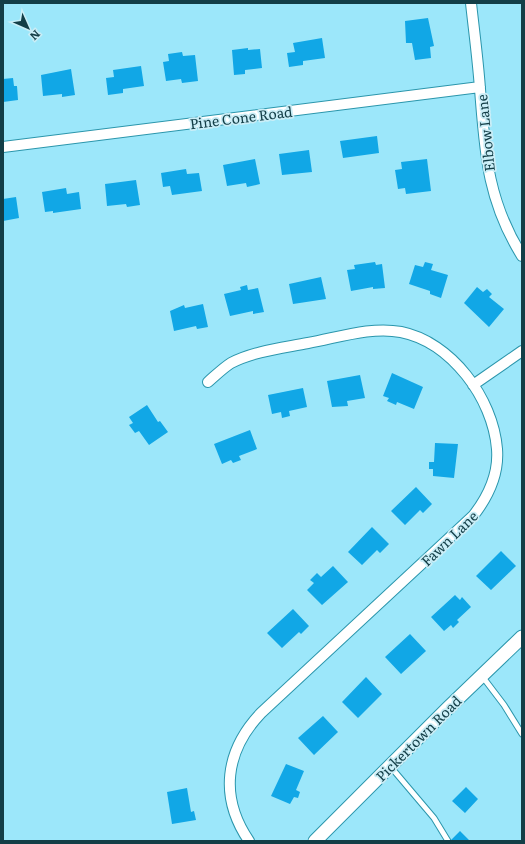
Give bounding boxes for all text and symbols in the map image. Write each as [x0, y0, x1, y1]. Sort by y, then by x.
north arrow [8, 8, 48, 48]
text: N [27, 27, 45, 45]
street label: Elbow Lane [471, 93, 499, 173]
street label: Pine Cone Road [188, 101, 294, 133]
street label: Fawn Lane [416, 506, 482, 570]
street label: Pickertown Road [371, 690, 466, 785]

